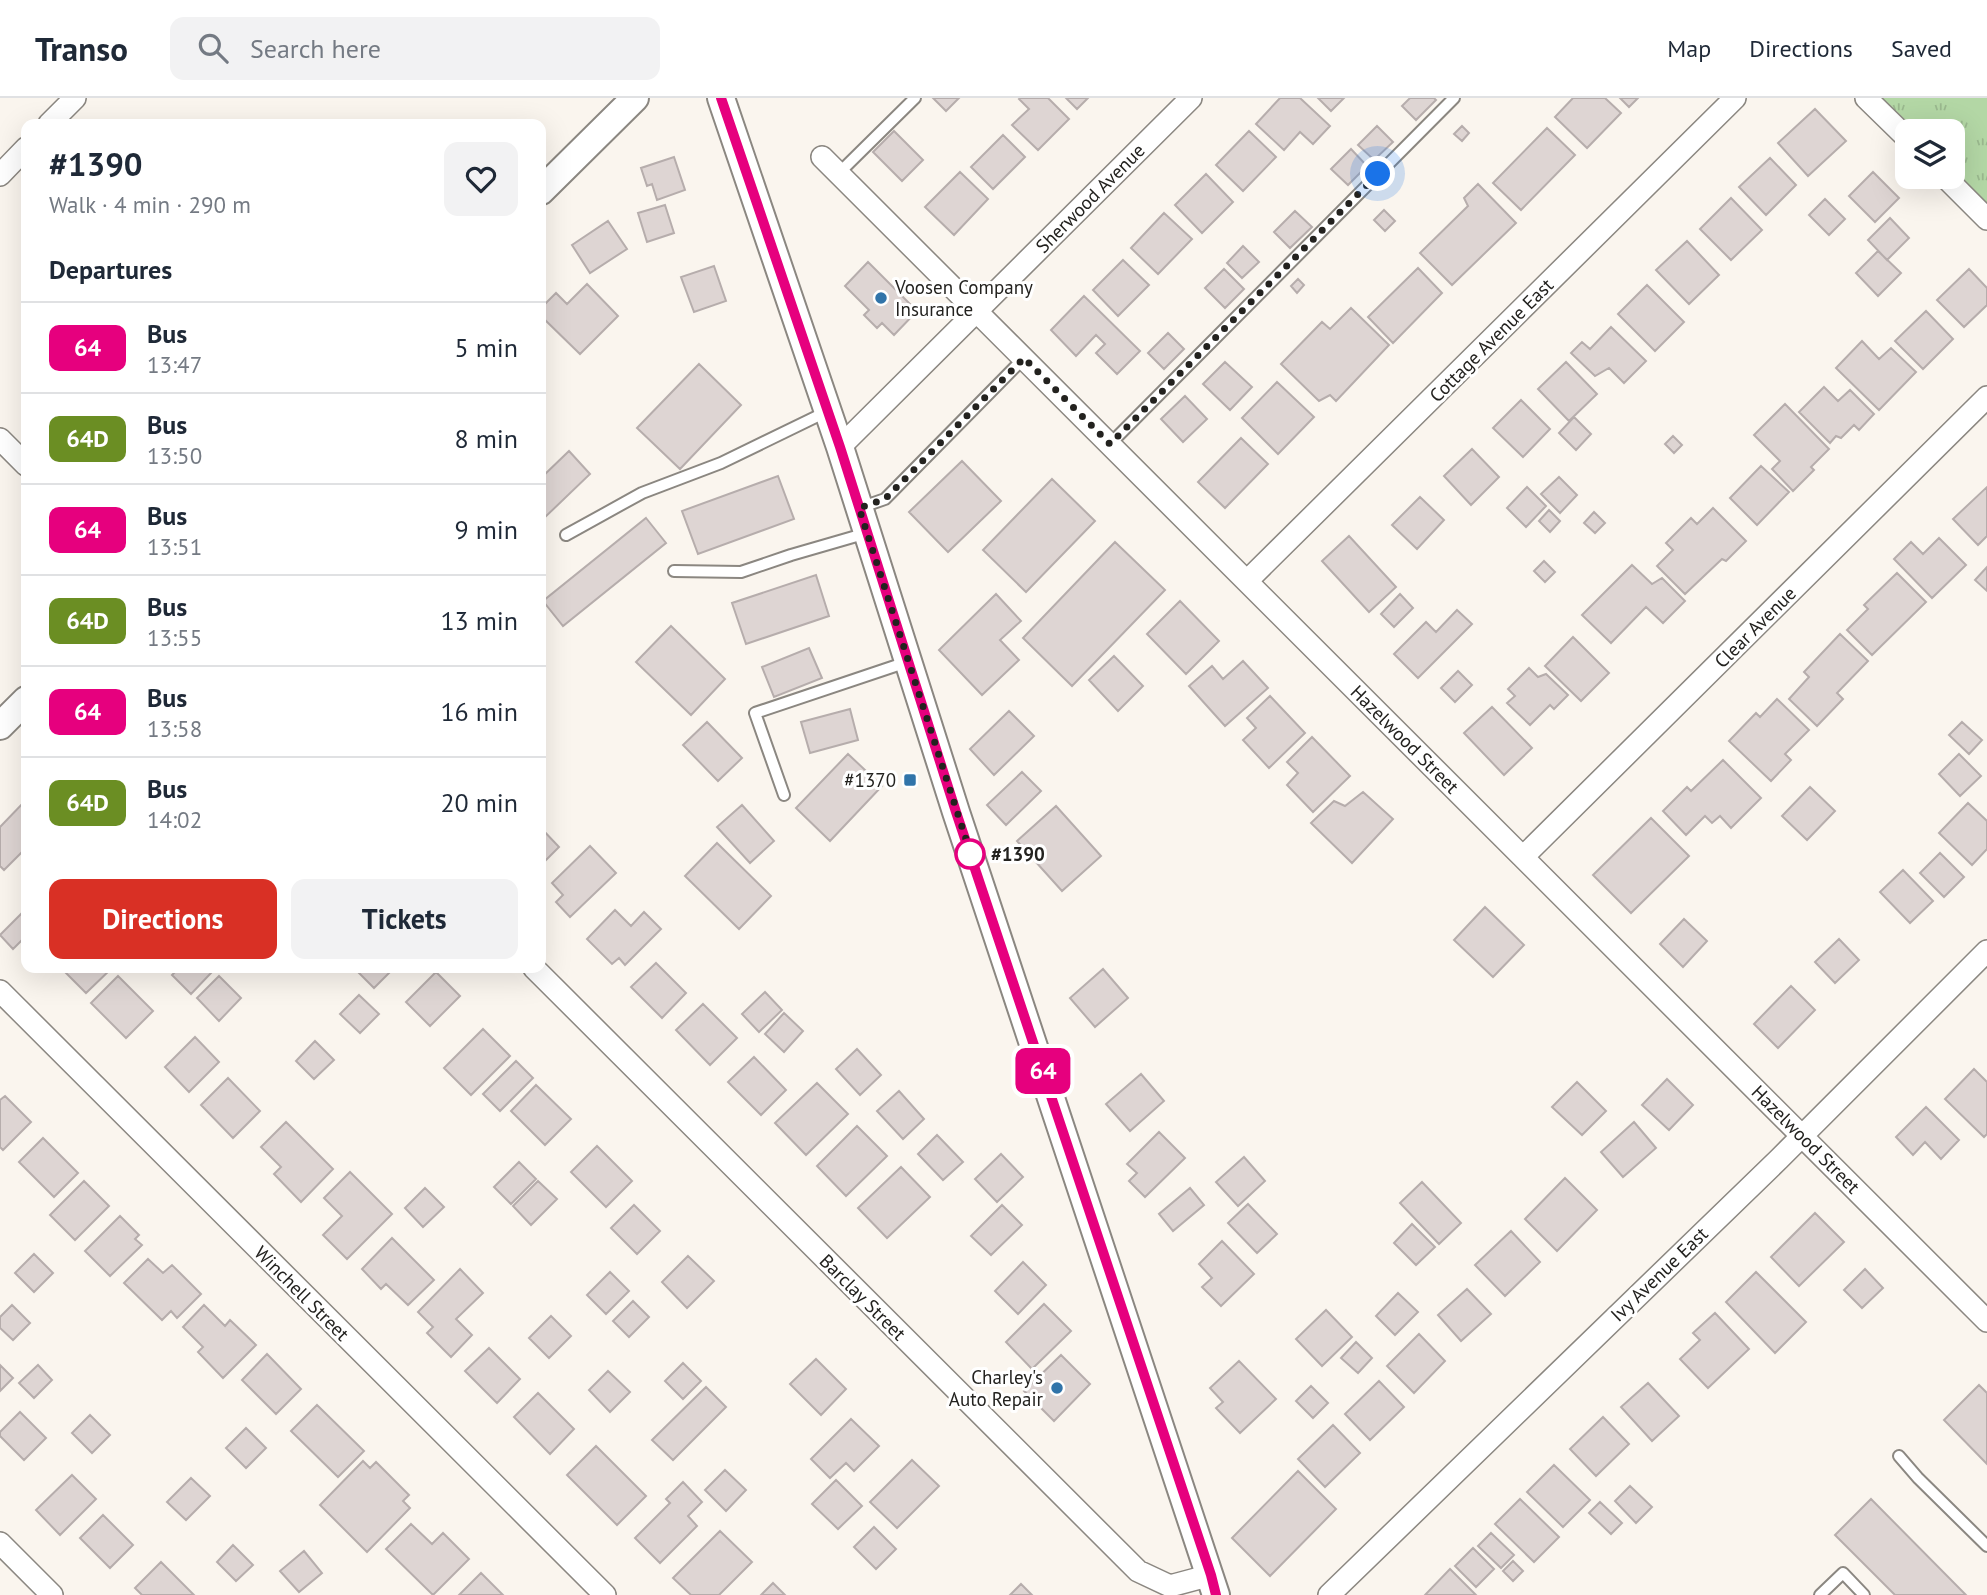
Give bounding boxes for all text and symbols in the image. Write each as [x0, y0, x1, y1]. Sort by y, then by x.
search box [170, 17, 660, 80]
text: Transo [35, 27, 128, 70]
icon: search [194, 29, 232, 67]
text: Search here [250, 32, 381, 65]
text: Map [1667, 33, 1711, 64]
text: Directions [1749, 33, 1853, 64]
text: Saved [1891, 33, 1952, 64]
map controls [1895, 119, 1965, 189]
button: layers [1895, 119, 1965, 189]
street label: Sherwood Avenue [1030, 138, 1150, 258]
text: #1390 [49, 142, 143, 185]
button: heart [444, 142, 518, 216]
your location [1360, 156, 1395, 191]
text: Walk · 4 min · 290 m [49, 190, 251, 219]
text: Departures [49, 253, 172, 286]
street label: Cottage Avenue East [1424, 273, 1558, 407]
place label: Voosen Company Insurance [894, 275, 1033, 321]
marker: Voosen Company Insurance [873, 290, 889, 306]
text: Bus [147, 317, 187, 350]
text: 5 min [455, 331, 518, 364]
text: 64 [74, 332, 101, 363]
text: 13:47 [147, 350, 202, 379]
text: Bus [147, 408, 187, 441]
text: 8 min [455, 422, 518, 455]
text: 64D [66, 423, 109, 454]
text: 13:50 [147, 441, 202, 470]
text: Bus [147, 499, 187, 532]
text: 9 min [455, 513, 518, 546]
text: 64 [74, 514, 101, 545]
text: 13:51 [147, 532, 202, 561]
street label: Clear Avenue [1709, 581, 1801, 673]
text: Bus [147, 590, 187, 623]
text: 13 min [440, 604, 518, 637]
text: 64D [66, 605, 109, 636]
text: 13:55 [147, 623, 202, 652]
street label: Hazelwood Street [1346, 680, 1465, 799]
text: Bus [147, 681, 187, 714]
text: 16 min [440, 695, 518, 728]
text: 64 [74, 696, 101, 727]
text: 13:58 [147, 714, 202, 743]
place label: #1370 [844, 768, 896, 792]
text: Bus [147, 772, 187, 805]
marker: #1370 [902, 772, 918, 788]
text: 20 min [440, 786, 518, 819]
text: 64D [66, 787, 109, 818]
text: 14:02 [147, 805, 202, 834]
marker: #1390 [955, 839, 985, 869]
place label: #1390 [991, 842, 1045, 866]
button: Directions [49, 879, 277, 959]
button: Tickets [291, 879, 518, 959]
line badge: 64 [1012, 1048, 1074, 1094]
text: 64 [1029, 1055, 1057, 1086]
street label: Hazelwood Street [1747, 1080, 1866, 1199]
street label: Ivy Avenue East [1605, 1221, 1713, 1326]
street label: Winchell Street [249, 1240, 355, 1346]
street label: Barclay Street [815, 1249, 912, 1346]
place label: Charley's Auto Repair [949, 1365, 1044, 1411]
marker: Charley's Auto Repair [1049, 1380, 1065, 1396]

